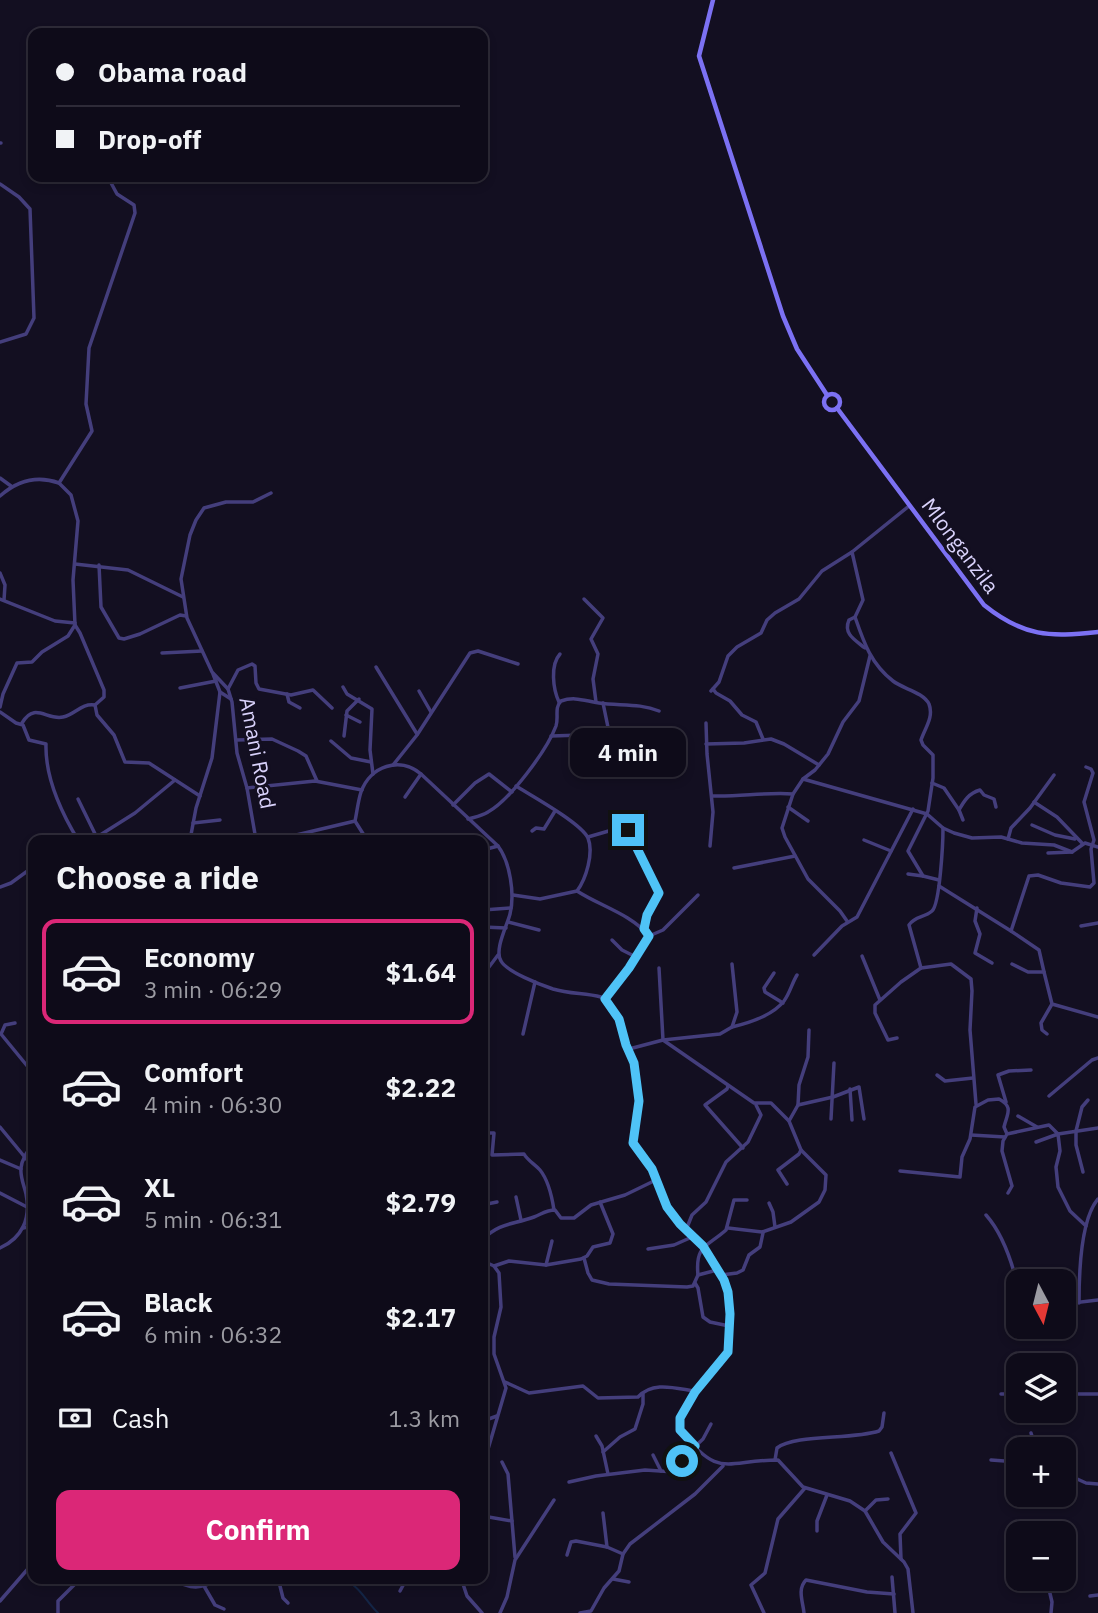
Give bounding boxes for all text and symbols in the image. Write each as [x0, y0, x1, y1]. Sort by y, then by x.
text: Obama road [98, 55, 247, 89]
text: Drop-off [98, 122, 201, 156]
street label: Mlonganzila [916, 492, 1006, 599]
street label: Amani Road [233, 694, 283, 811]
callout: 4 min [570, 728, 686, 778]
text: 4 min [598, 737, 658, 767]
route end [612, 814, 644, 846]
text: Choose a ride [56, 856, 259, 898]
icon: car [60, 940, 123, 1003]
text: Economy [144, 940, 255, 974]
text: $1.64 [386, 955, 456, 989]
text: 3 min · 06:29 [144, 974, 282, 1004]
icon: car [60, 1055, 123, 1118]
text: Comfort [144, 1055, 243, 1089]
text: $2.22 [386, 1070, 456, 1104]
text: 4 min · 06:30 [144, 1089, 282, 1119]
icon: car [60, 1170, 123, 1233]
text: XL [144, 1170, 175, 1204]
text: $2.79 [386, 1185, 456, 1219]
text: 5 min · 06:31 [144, 1204, 282, 1234]
north arrow [1006, 1269, 1076, 1339]
map controls [1006, 1269, 1076, 1591]
icon: car [60, 1285, 123, 1348]
text: Black [144, 1285, 212, 1319]
text: $2.17 [386, 1300, 456, 1334]
text: 6 min · 06:32 [144, 1319, 282, 1349]
button: layers [1006, 1353, 1076, 1423]
icon: cash [56, 1399, 94, 1437]
text: Cash [112, 1401, 169, 1435]
text: 1.3 km [389, 1403, 460, 1433]
button: + [1006, 1437, 1076, 1507]
route start [666, 1445, 698, 1477]
button: Confirm [56, 1490, 460, 1570]
button: − [1006, 1521, 1076, 1591]

